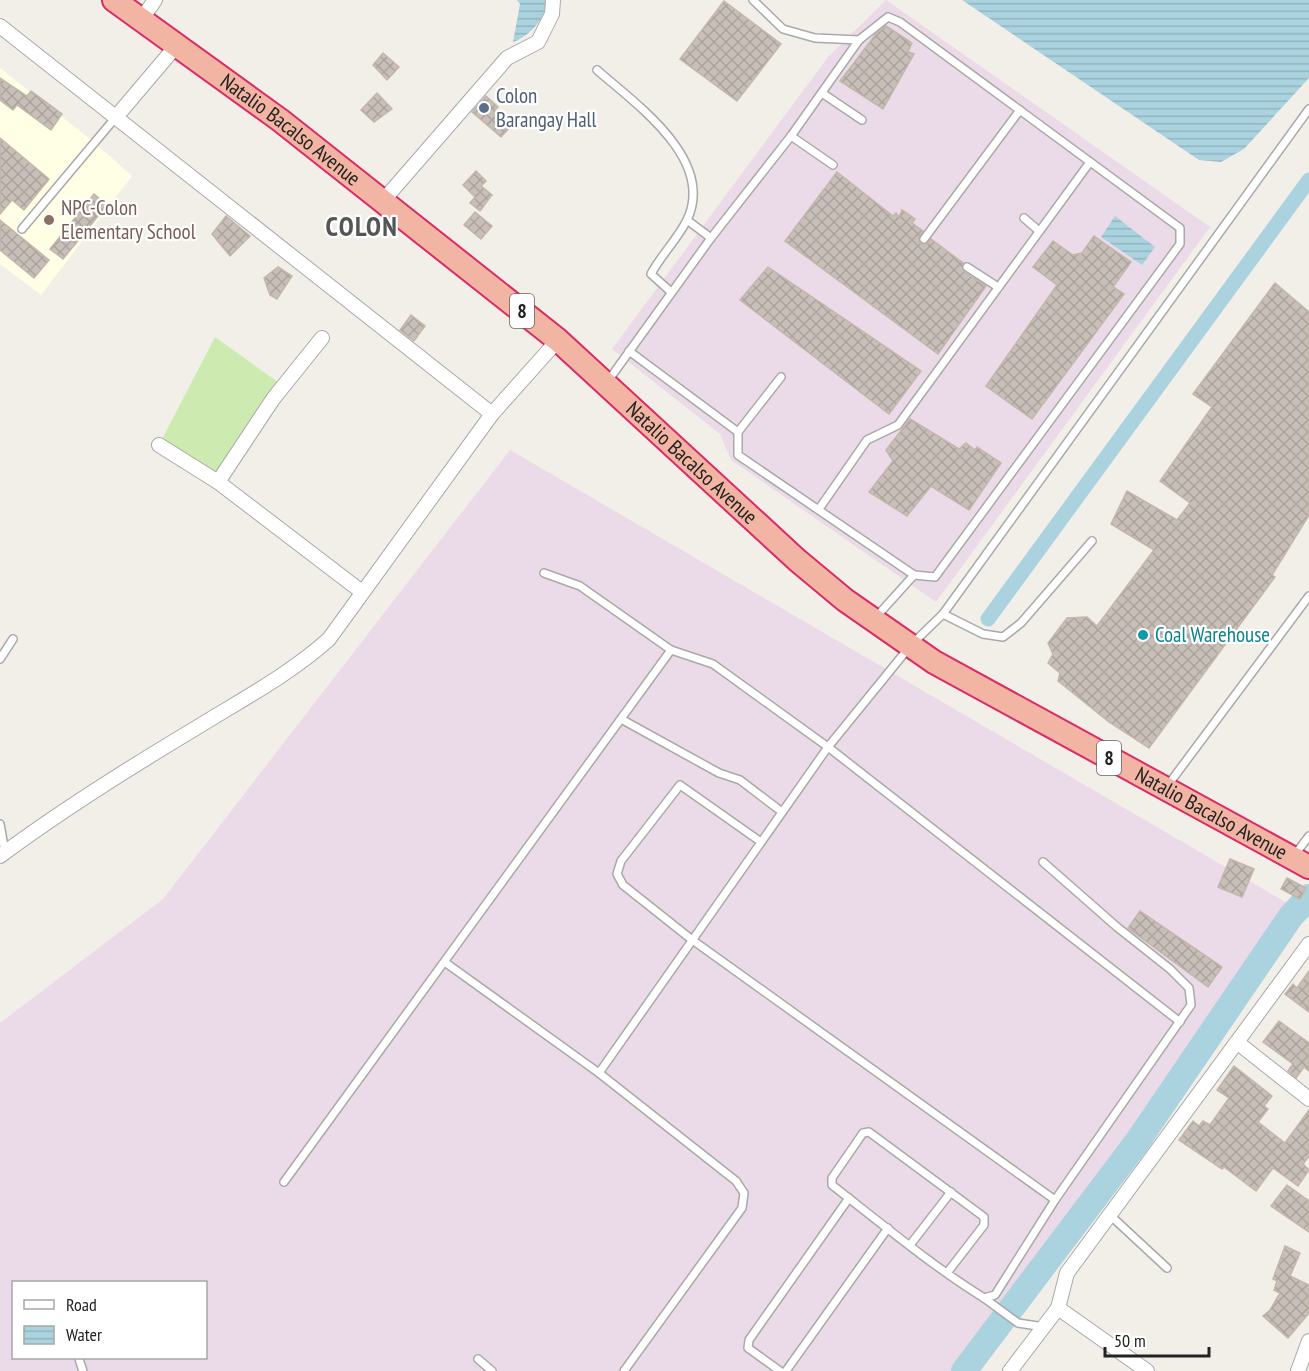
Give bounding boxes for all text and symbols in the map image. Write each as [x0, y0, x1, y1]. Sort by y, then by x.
street label: Natalio Bacalso Avenue [215, 67, 366, 192]
place label: Colon Barangay Hall [496, 82, 596, 133]
marker: Colon Barangay Hall [477, 101, 491, 115]
place label: NPC-Colon Elementary School [61, 194, 196, 245]
district label: COLON [326, 209, 398, 243]
marker: NPC-Colon Elementary School [42, 213, 56, 227]
road number: 8 [510, 294, 534, 328]
street label: Natalio Bacalso Avenue [621, 395, 763, 530]
place label: Coal Warehouse [1155, 621, 1270, 648]
marker: Coal Warehouse [1136, 628, 1150, 642]
road number: 8 [1097, 741, 1121, 775]
street label: Natalio Bacalso Avenue [1131, 761, 1292, 866]
legend [12, 1281, 207, 1359]
text: Road [66, 1293, 97, 1316]
scale bar [1105, 1320, 1208, 1358]
text: Water [66, 1323, 102, 1346]
text: 50 m [1114, 1329, 1146, 1352]

